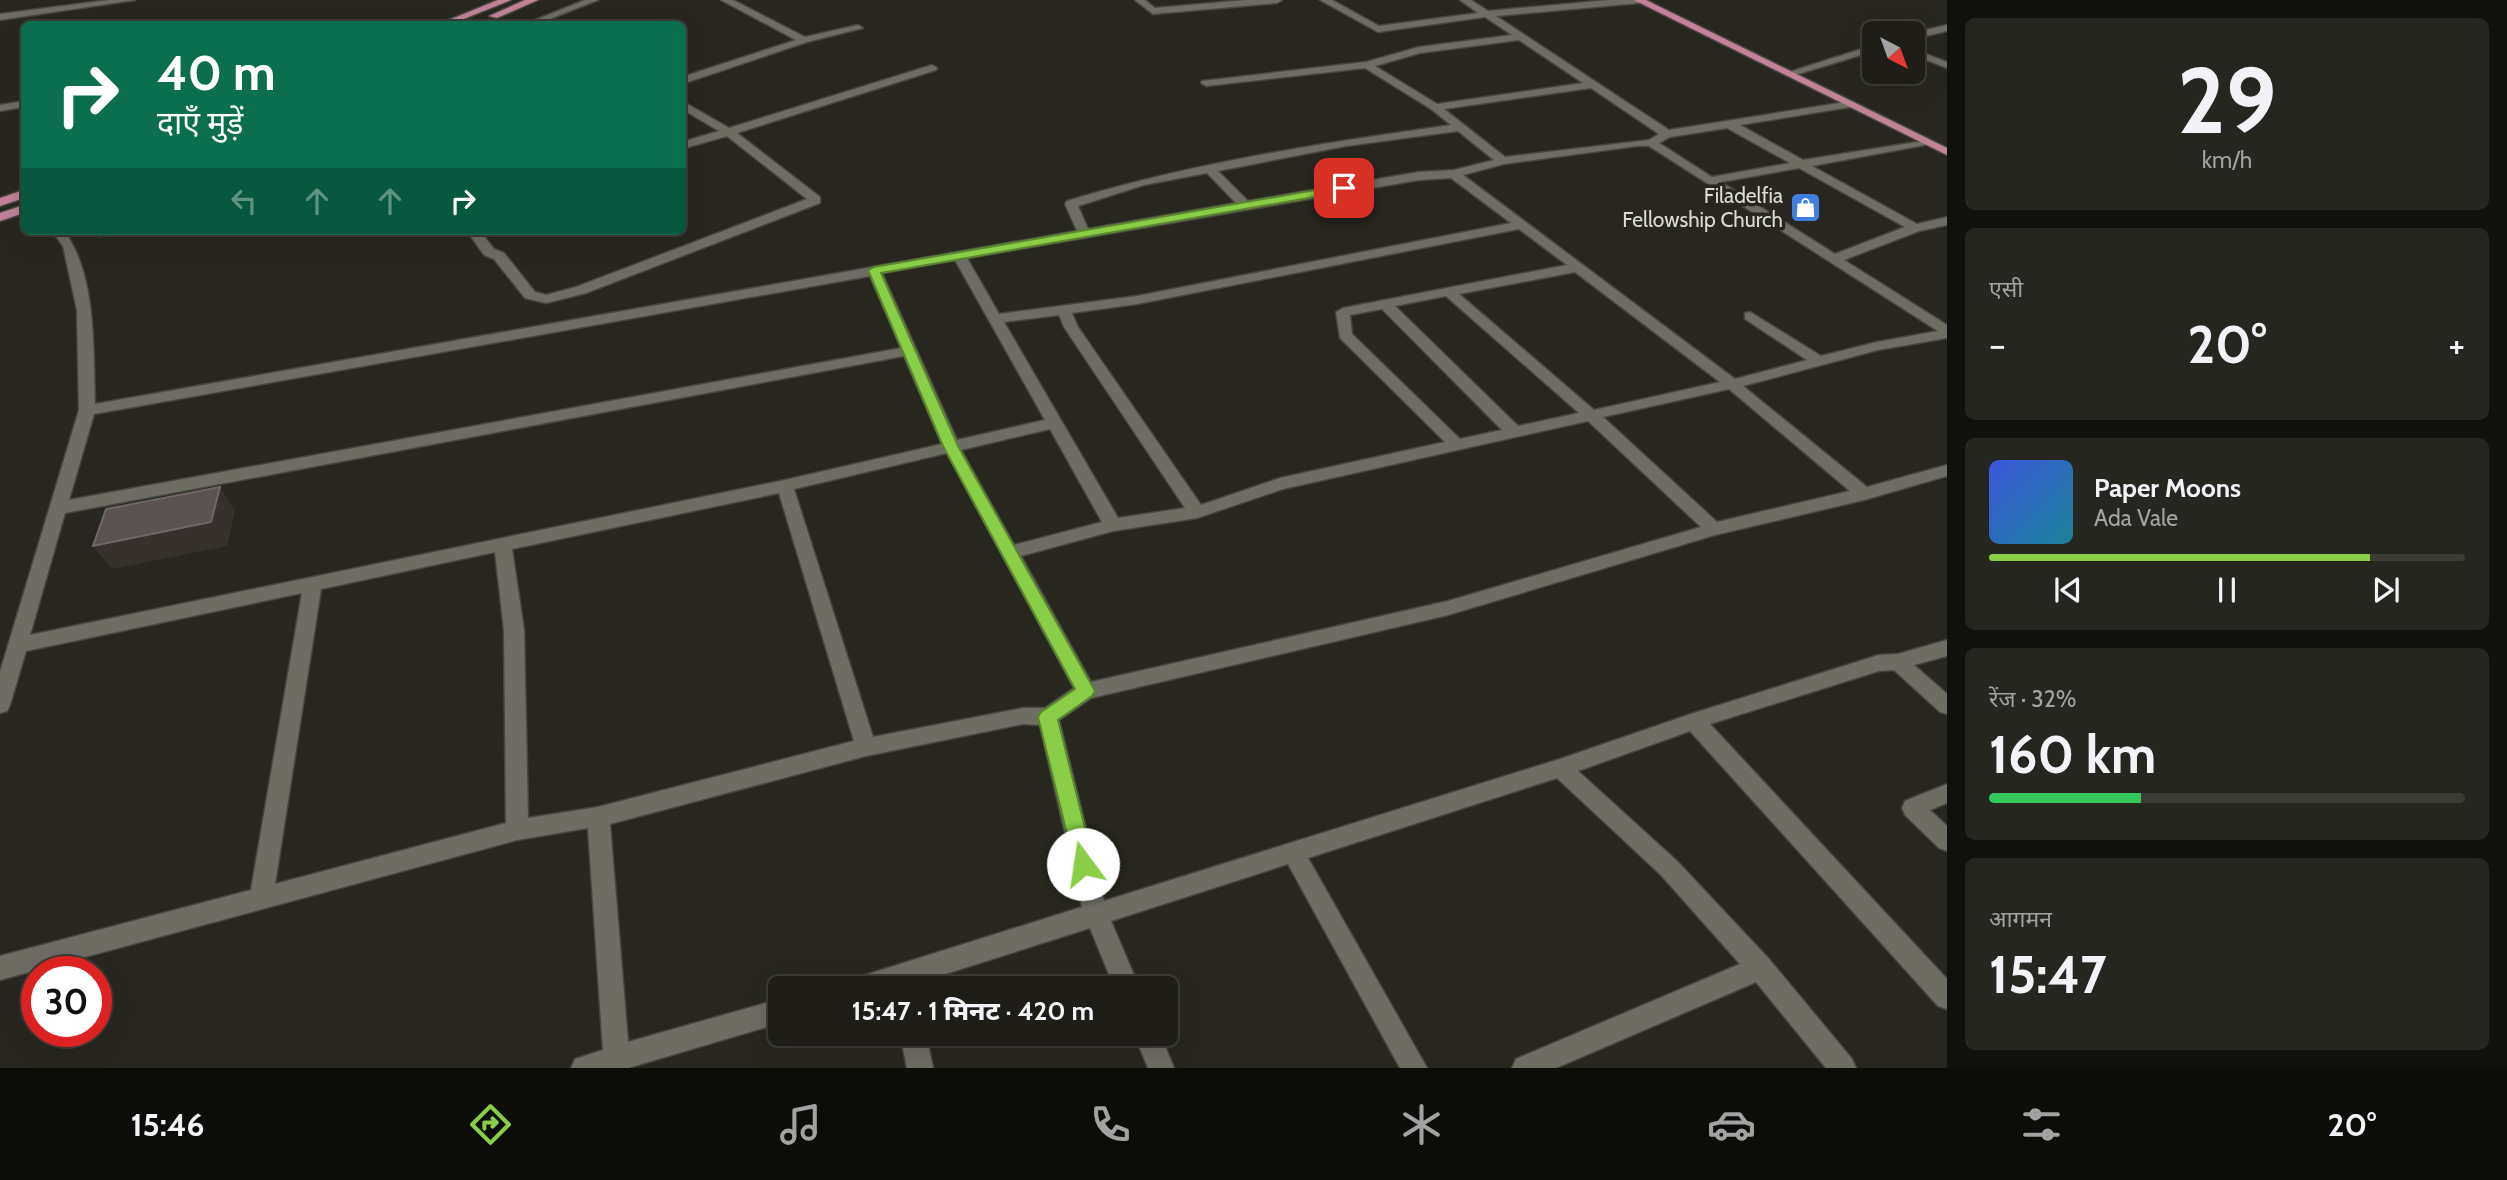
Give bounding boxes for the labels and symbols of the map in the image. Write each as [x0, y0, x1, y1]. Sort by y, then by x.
north arrow [1862, 21, 1925, 84]
pin [1314, 158, 1374, 218]
place label: Filadelfia Fellowship Church [1622, 183, 1783, 232]
shop icon: Filadelfia Fellowship Church [1789, 191, 1823, 225]
position arrow [1046, 827, 1120, 901]
speed limit sign: 30 [21, 956, 112, 1047]

